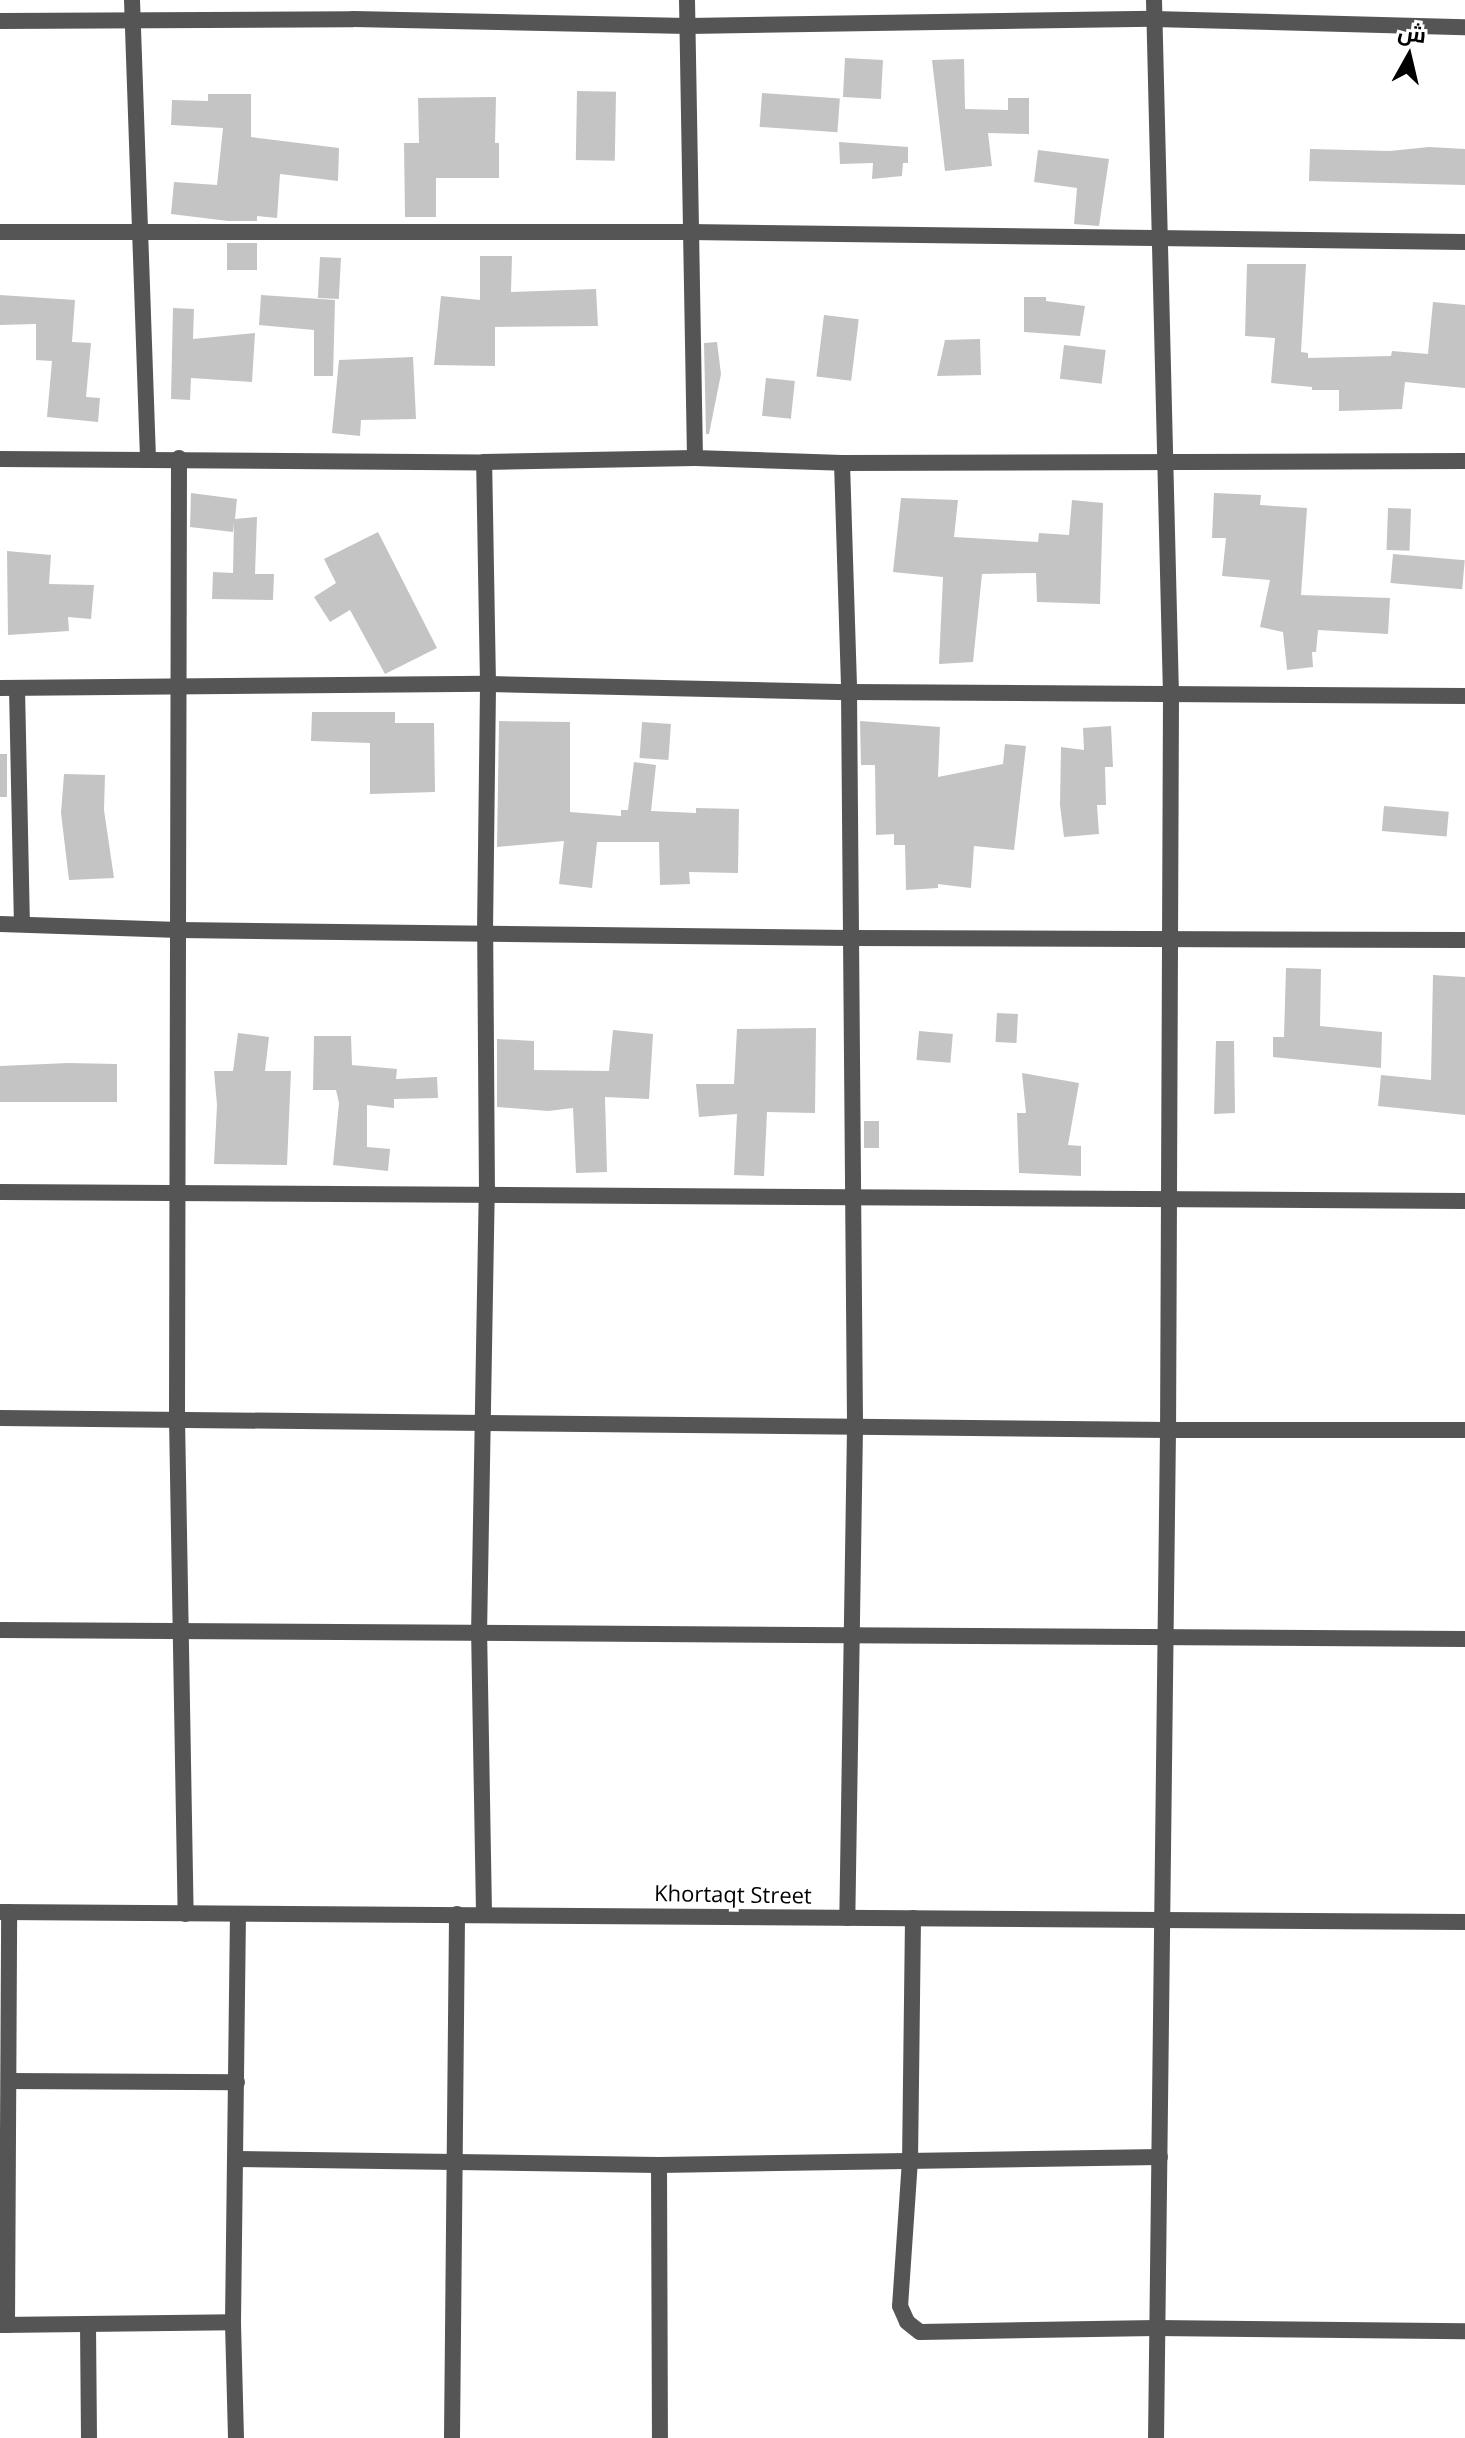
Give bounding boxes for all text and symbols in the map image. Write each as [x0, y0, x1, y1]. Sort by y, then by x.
text: ش [1396, 15, 1428, 49]
north arrow [1369, 16, 1449, 96]
street label: Khortaqt Street [654, 1879, 812, 1909]

